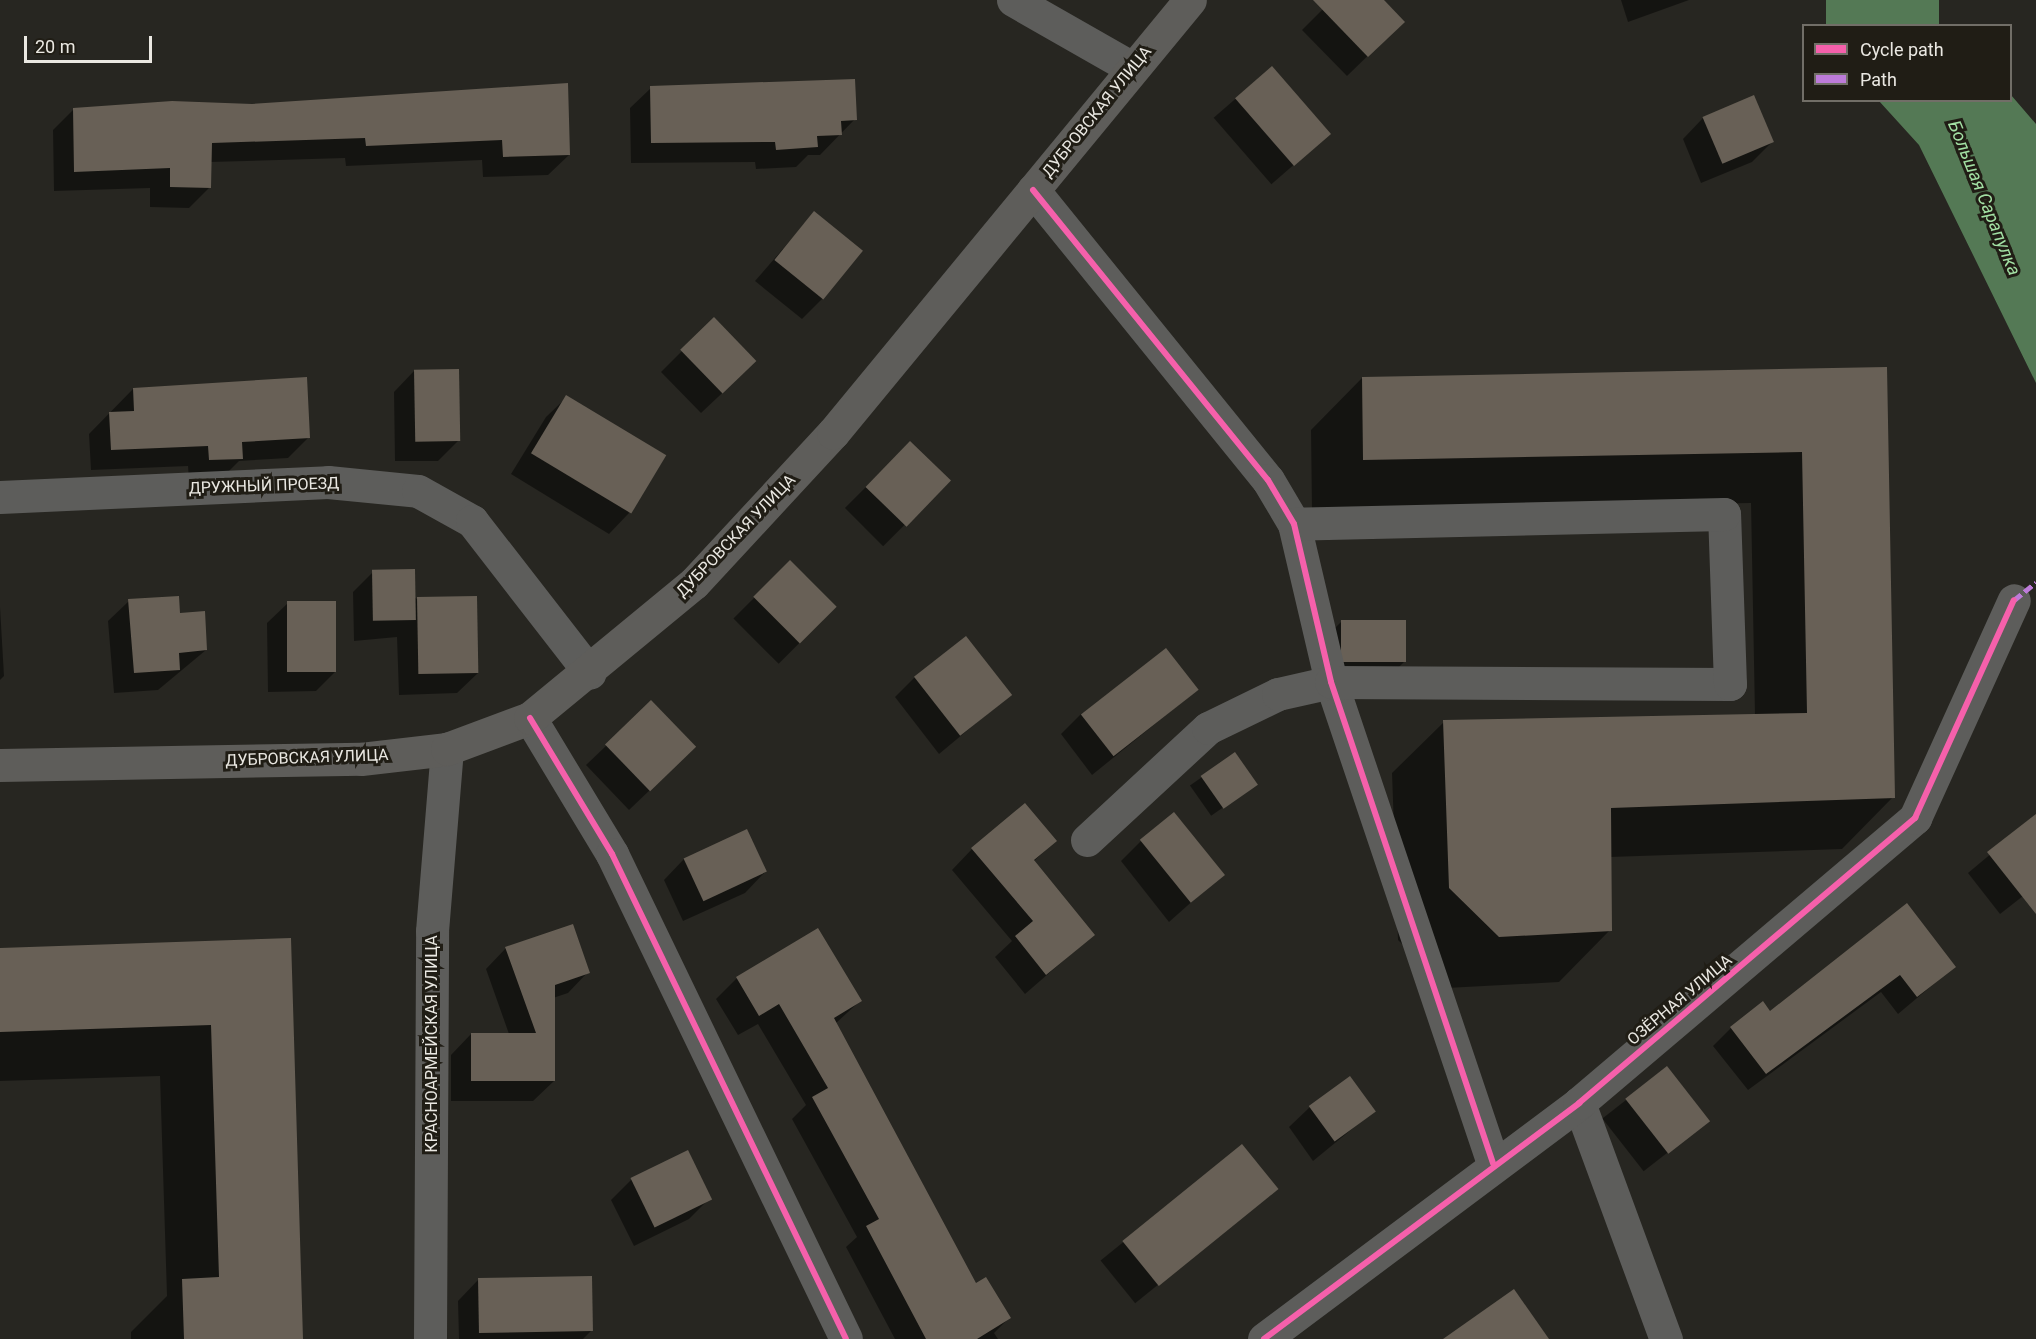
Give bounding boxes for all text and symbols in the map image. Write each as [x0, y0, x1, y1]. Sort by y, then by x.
scale bar [27, 24, 154, 62]
legend [1802, 24, 2012, 102]
text: 20 m [35, 36, 75, 57]
text: Cycle path [1860, 39, 1944, 60]
street label: ДУБРОВСКАЯ УЛИЦА [1038, 43, 1156, 181]
text: Path [1860, 69, 1897, 90]
water label: Большая Сарапулка [1943, 117, 2025, 279]
street label: ДУБРОВСКАЯ УЛИЦА [672, 471, 800, 601]
street label: ДРУЖНЫЙ ПРОЕЗД [188, 474, 340, 498]
street label: ДУБРОВСКАЯ УЛИЦА [225, 746, 389, 770]
street label: КРАСНОАРМЕЙСКАЯ УЛИЦА [422, 935, 442, 1153]
street label: ОЗЁРНАЯ УЛИЦА [1624, 951, 1736, 1049]

